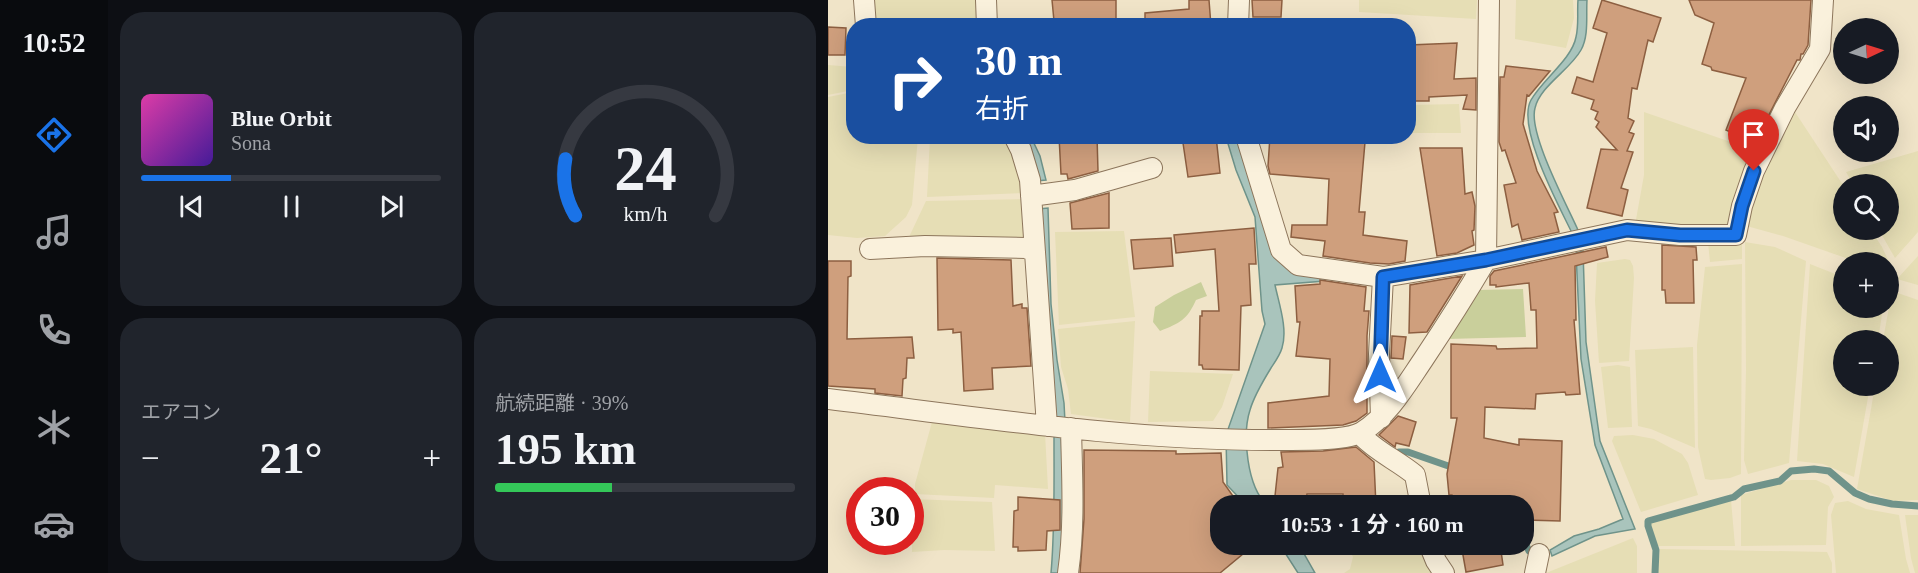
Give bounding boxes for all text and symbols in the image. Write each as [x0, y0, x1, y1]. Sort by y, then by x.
north arrow [1833, 18, 1899, 84]
map controls [1833, 18, 1899, 396]
text: 10:52 [23, 28, 86, 58]
text: 30 m [975, 38, 1063, 84]
icon: right [876, 42, 954, 120]
text: 右折 [975, 94, 1029, 124]
button: sound [1833, 96, 1899, 162]
text: Blue Orbit [231, 106, 332, 131]
pin [1728, 109, 1779, 171]
icon: directions [33, 114, 75, 156]
icon: arrive [1737, 118, 1770, 151]
text: Sona [231, 132, 271, 154]
text: 24 [614, 134, 676, 203]
button: search [1833, 174, 1899, 240]
icon: previous [175, 190, 208, 223]
icon: pause [275, 190, 308, 223]
icon: next [375, 190, 408, 223]
text: km/h [623, 202, 667, 226]
icon: music [33, 211, 75, 253]
button: + [1833, 252, 1899, 318]
icon: phone [33, 309, 75, 351]
button: − [1833, 330, 1899, 396]
position arrow [1348, 343, 1412, 407]
text: 航続距離 · 39% [495, 392, 628, 414]
text: エアコン [141, 401, 221, 423]
icon: climate [33, 406, 75, 448]
text: 195 km [495, 424, 636, 474]
text: 21° [260, 433, 323, 483]
text: − [141, 440, 160, 476]
text: + [422, 440, 441, 476]
speed limit sign: 30 [846, 477, 924, 555]
icon: car [33, 503, 75, 545]
text: 10:53 · 1 分 · 160 m [1280, 512, 1464, 537]

